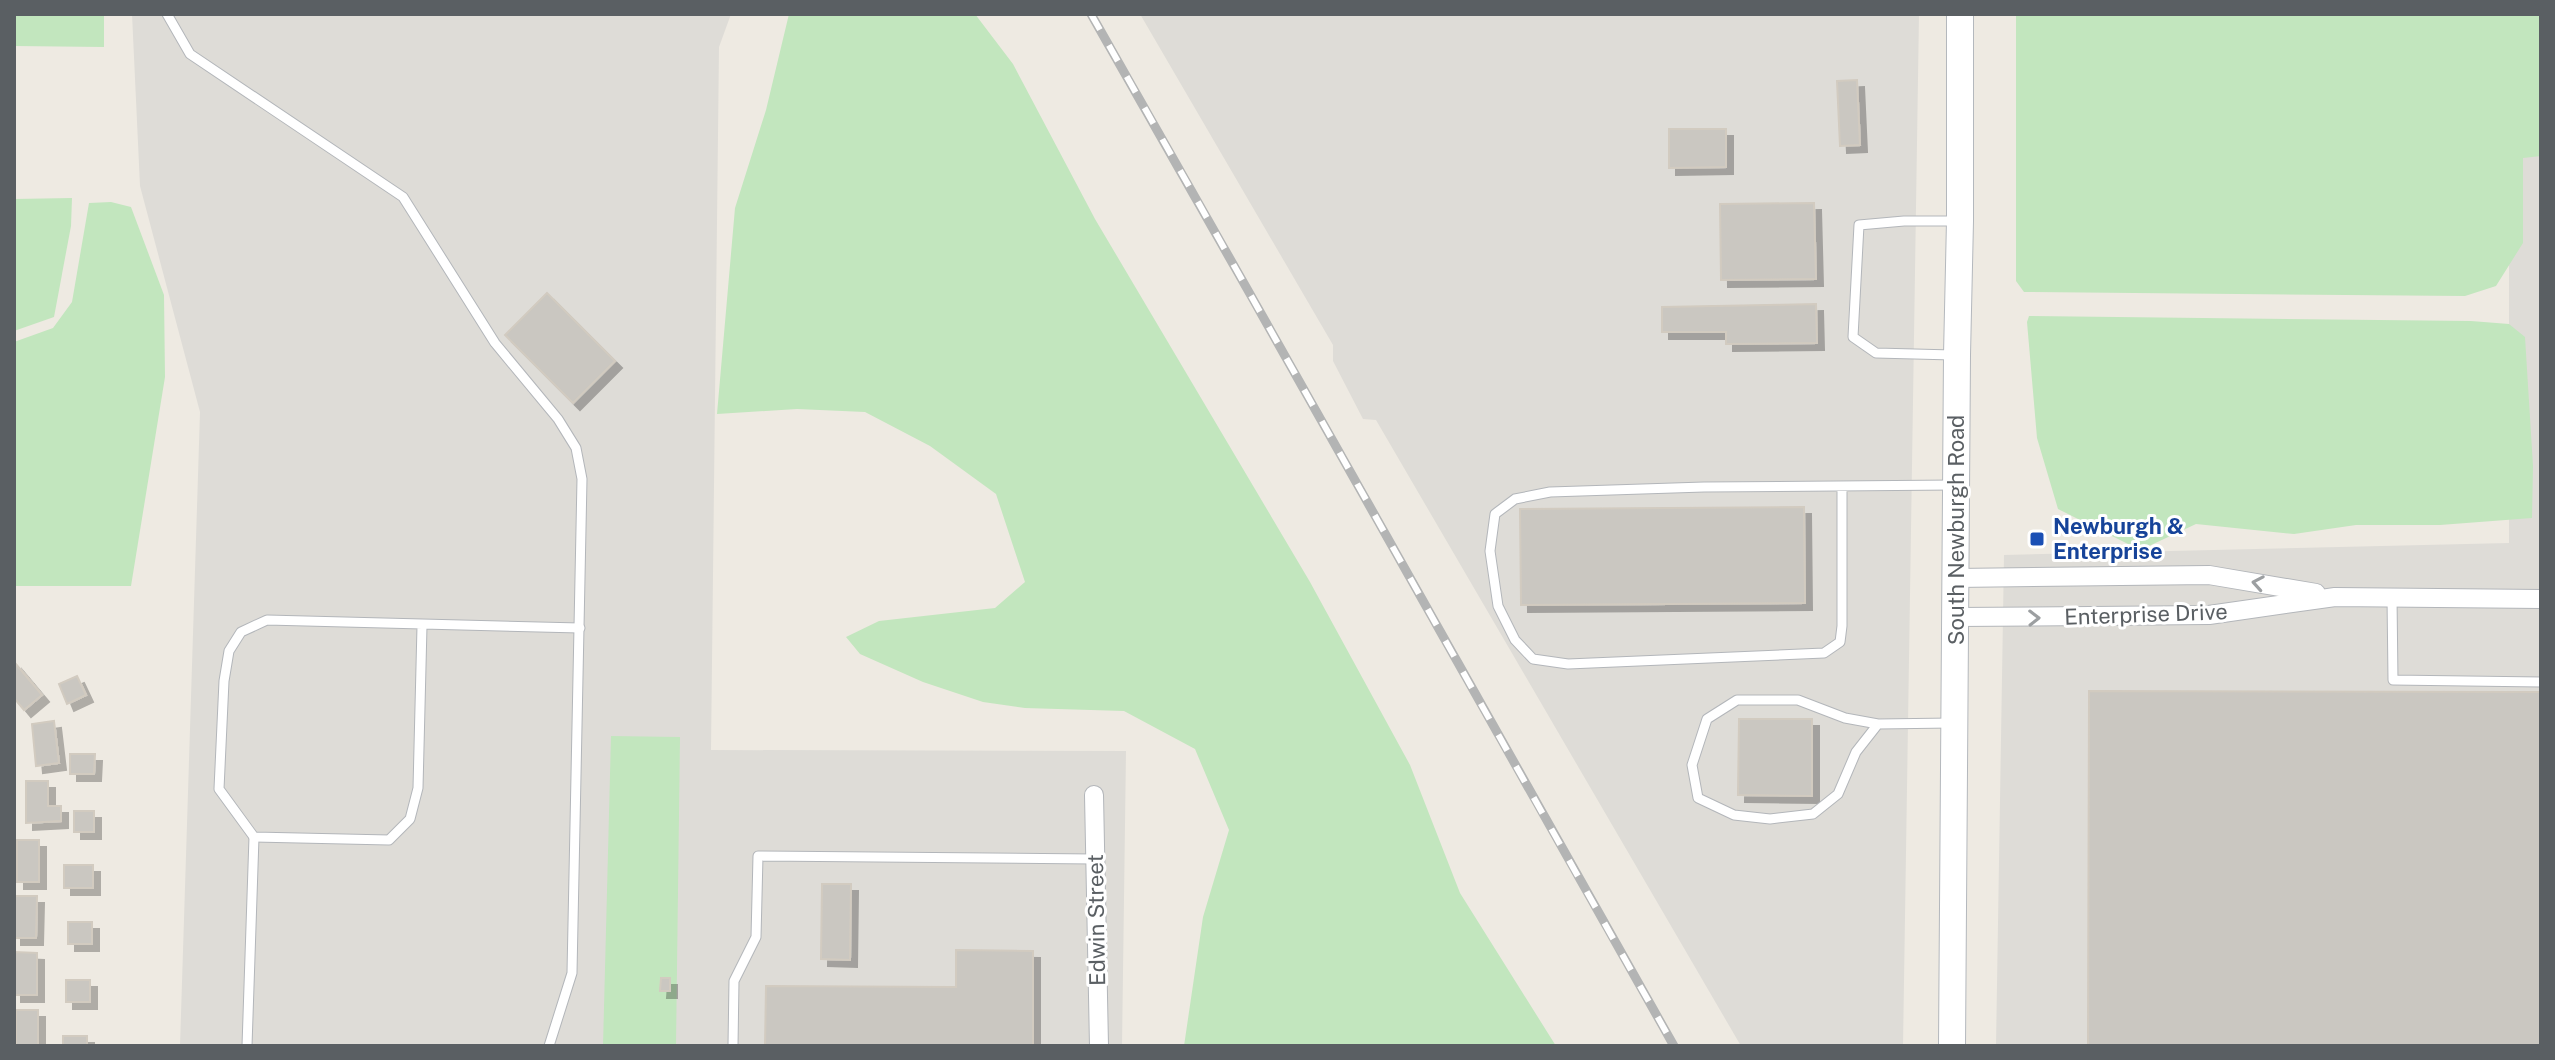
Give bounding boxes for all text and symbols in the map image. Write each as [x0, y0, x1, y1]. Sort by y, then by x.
street label: South Newburgh Road [1943, 415, 1969, 645]
place label: Newburgh & Enterprise [2053, 513, 2184, 564]
marker: Newburgh & Enterprise [2028, 530, 2046, 548]
one-way arrow [2251, 576, 2265, 593]
street label: Enterprise Drive [2064, 598, 2228, 630]
one-way arrow [2028, 609, 2041, 626]
street label: Edwin Street [1082, 854, 1110, 986]

